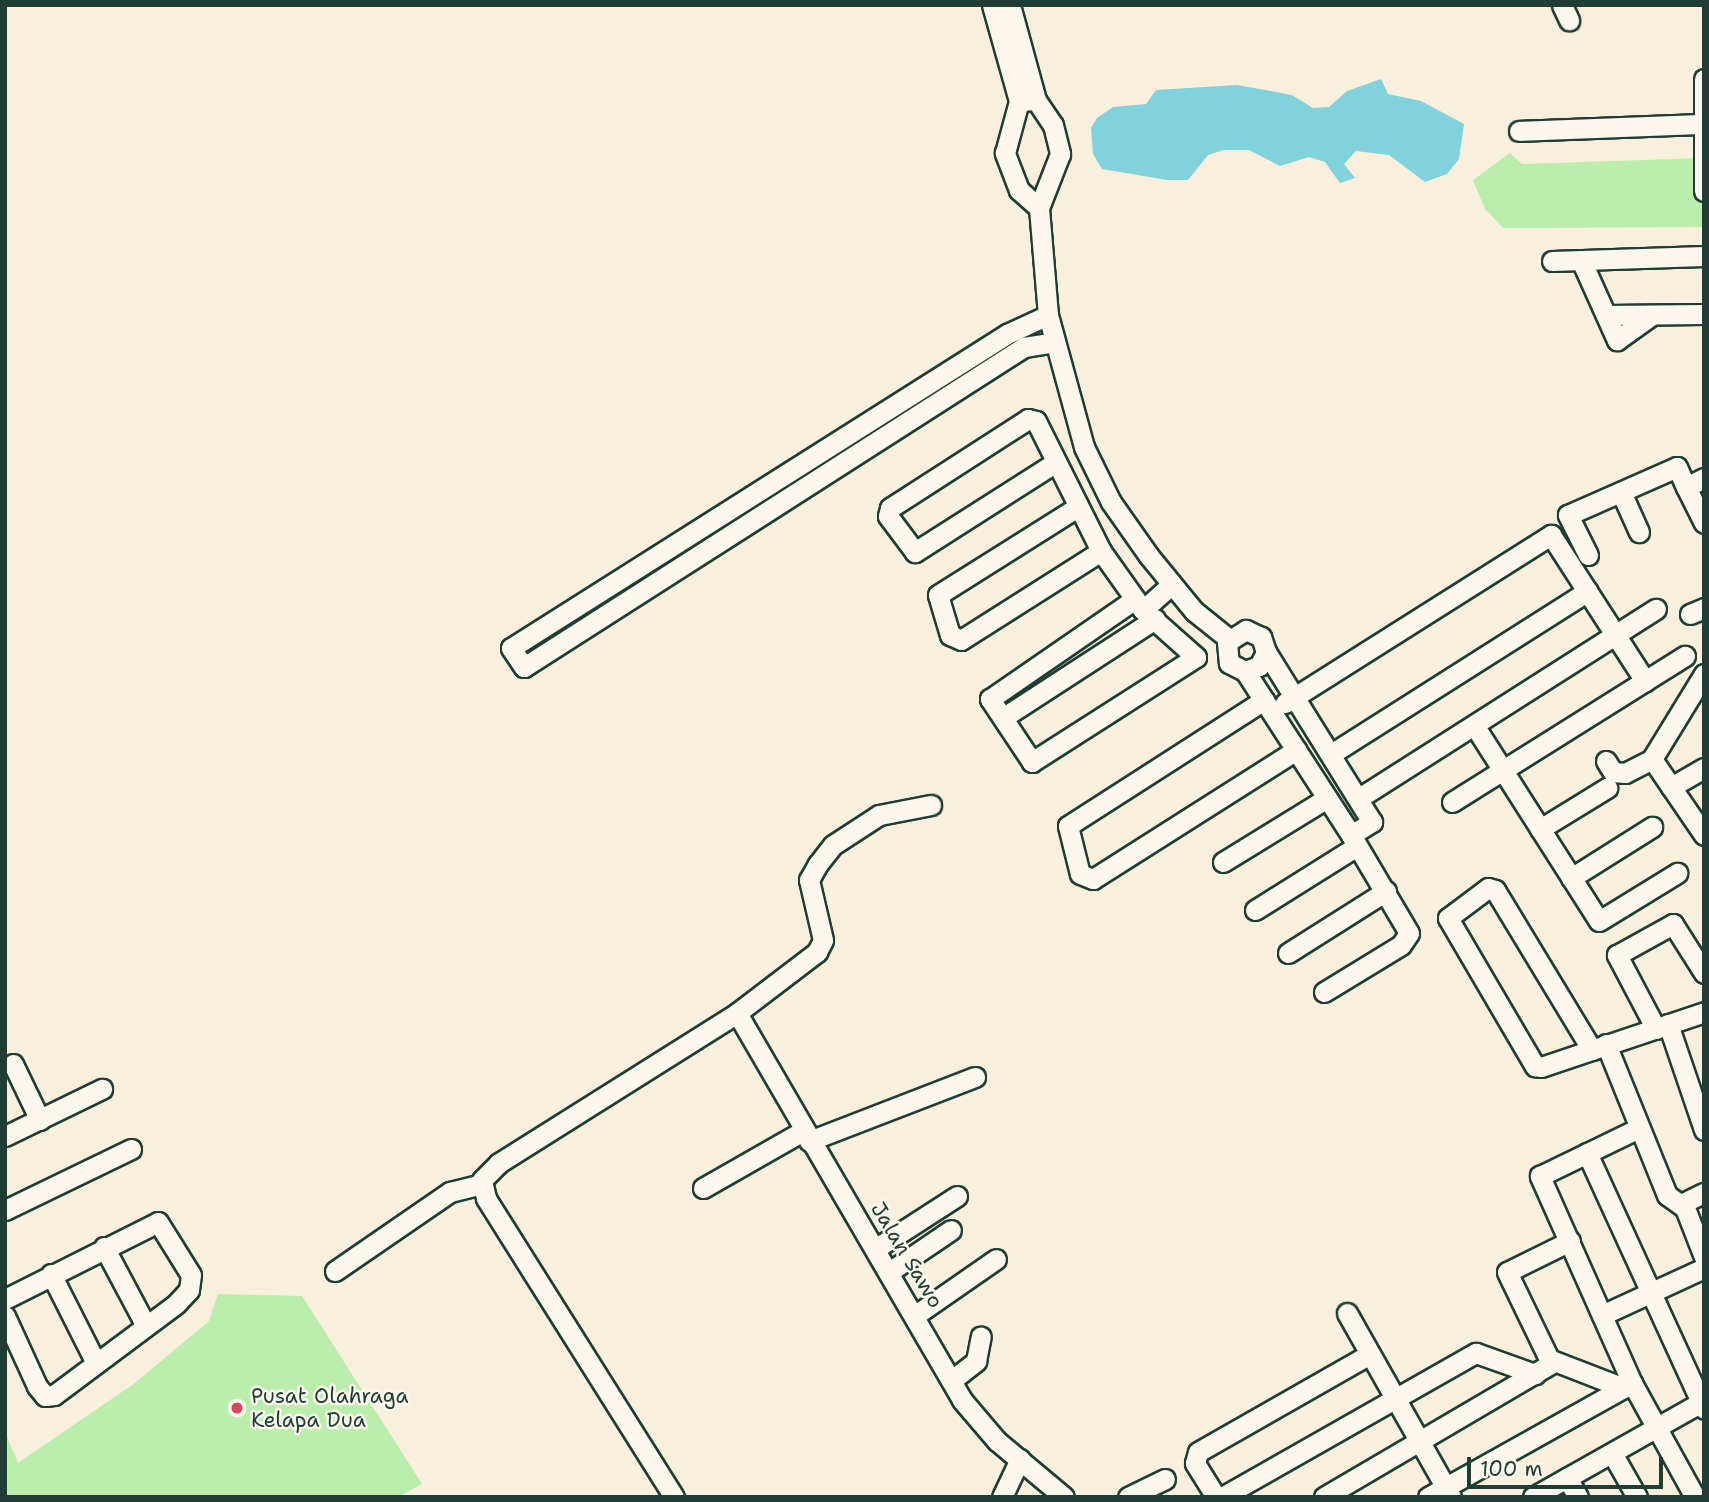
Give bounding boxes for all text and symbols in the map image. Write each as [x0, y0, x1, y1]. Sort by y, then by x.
street label: Jalan Sawo [865, 1197, 949, 1313]
place label: Pusat Olahraga Kelapa Dua [251, 1383, 409, 1433]
marker: Pusat Olahraga Kelapa Dua [229, 1400, 245, 1416]
scale bar [1471, 1442, 1667, 1486]
text: 100 m [1480, 1455, 1543, 1483]

